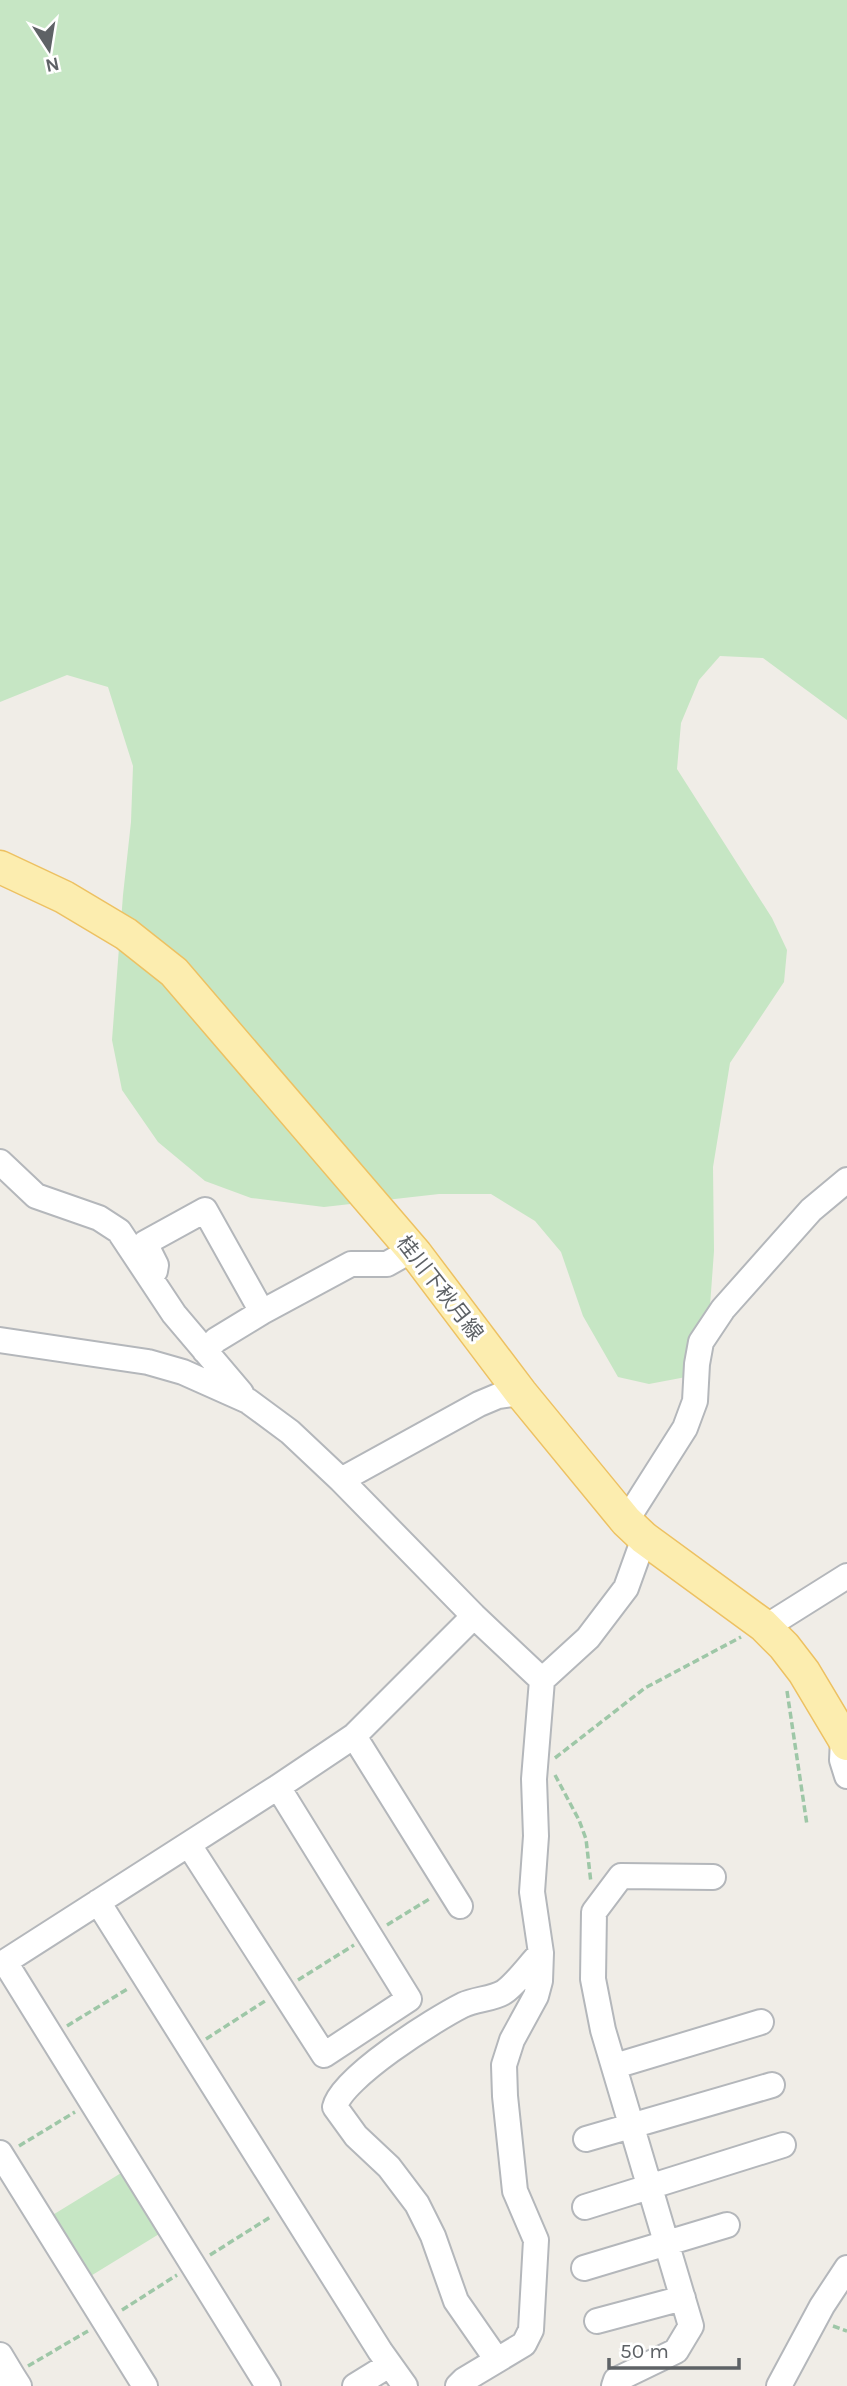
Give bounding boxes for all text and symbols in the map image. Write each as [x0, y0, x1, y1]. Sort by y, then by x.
north arrow [14, 14, 84, 84]
text: N [43, 52, 61, 77]
street label: 桂川下秋月線 [392, 1231, 488, 1345]
scale bar [609, 2326, 738, 2370]
text: 50 m [620, 2339, 669, 2363]

